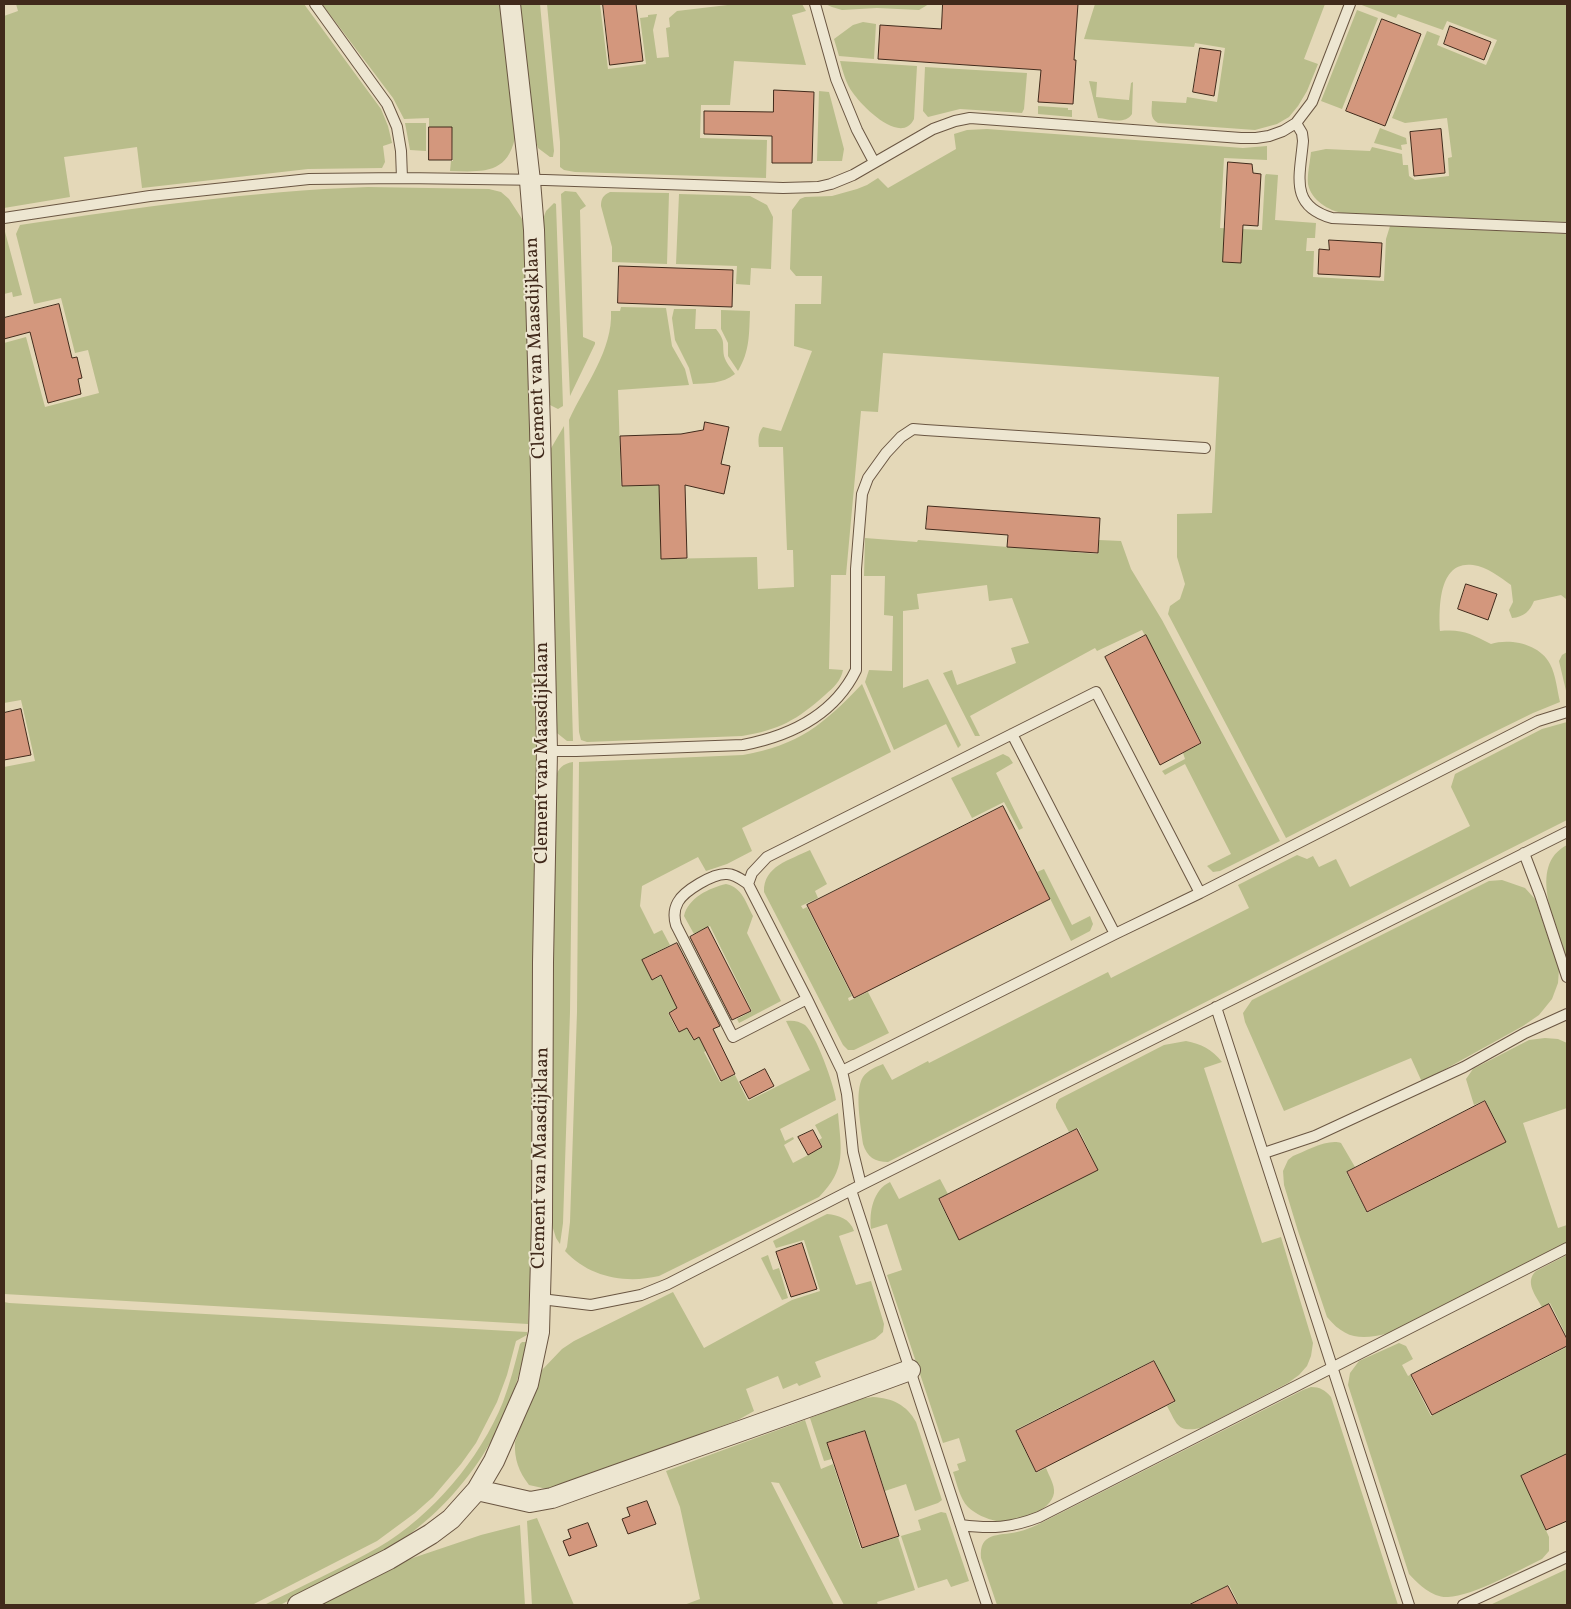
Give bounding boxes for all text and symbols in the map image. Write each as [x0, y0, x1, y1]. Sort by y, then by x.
street label: Clement van Maasdijklaan [522, 237, 552, 459]
street label: Clement van Maasdijklaan [533, 642, 555, 864]
street label: Clement van Maasdijklaan [529, 1047, 555, 1269]

